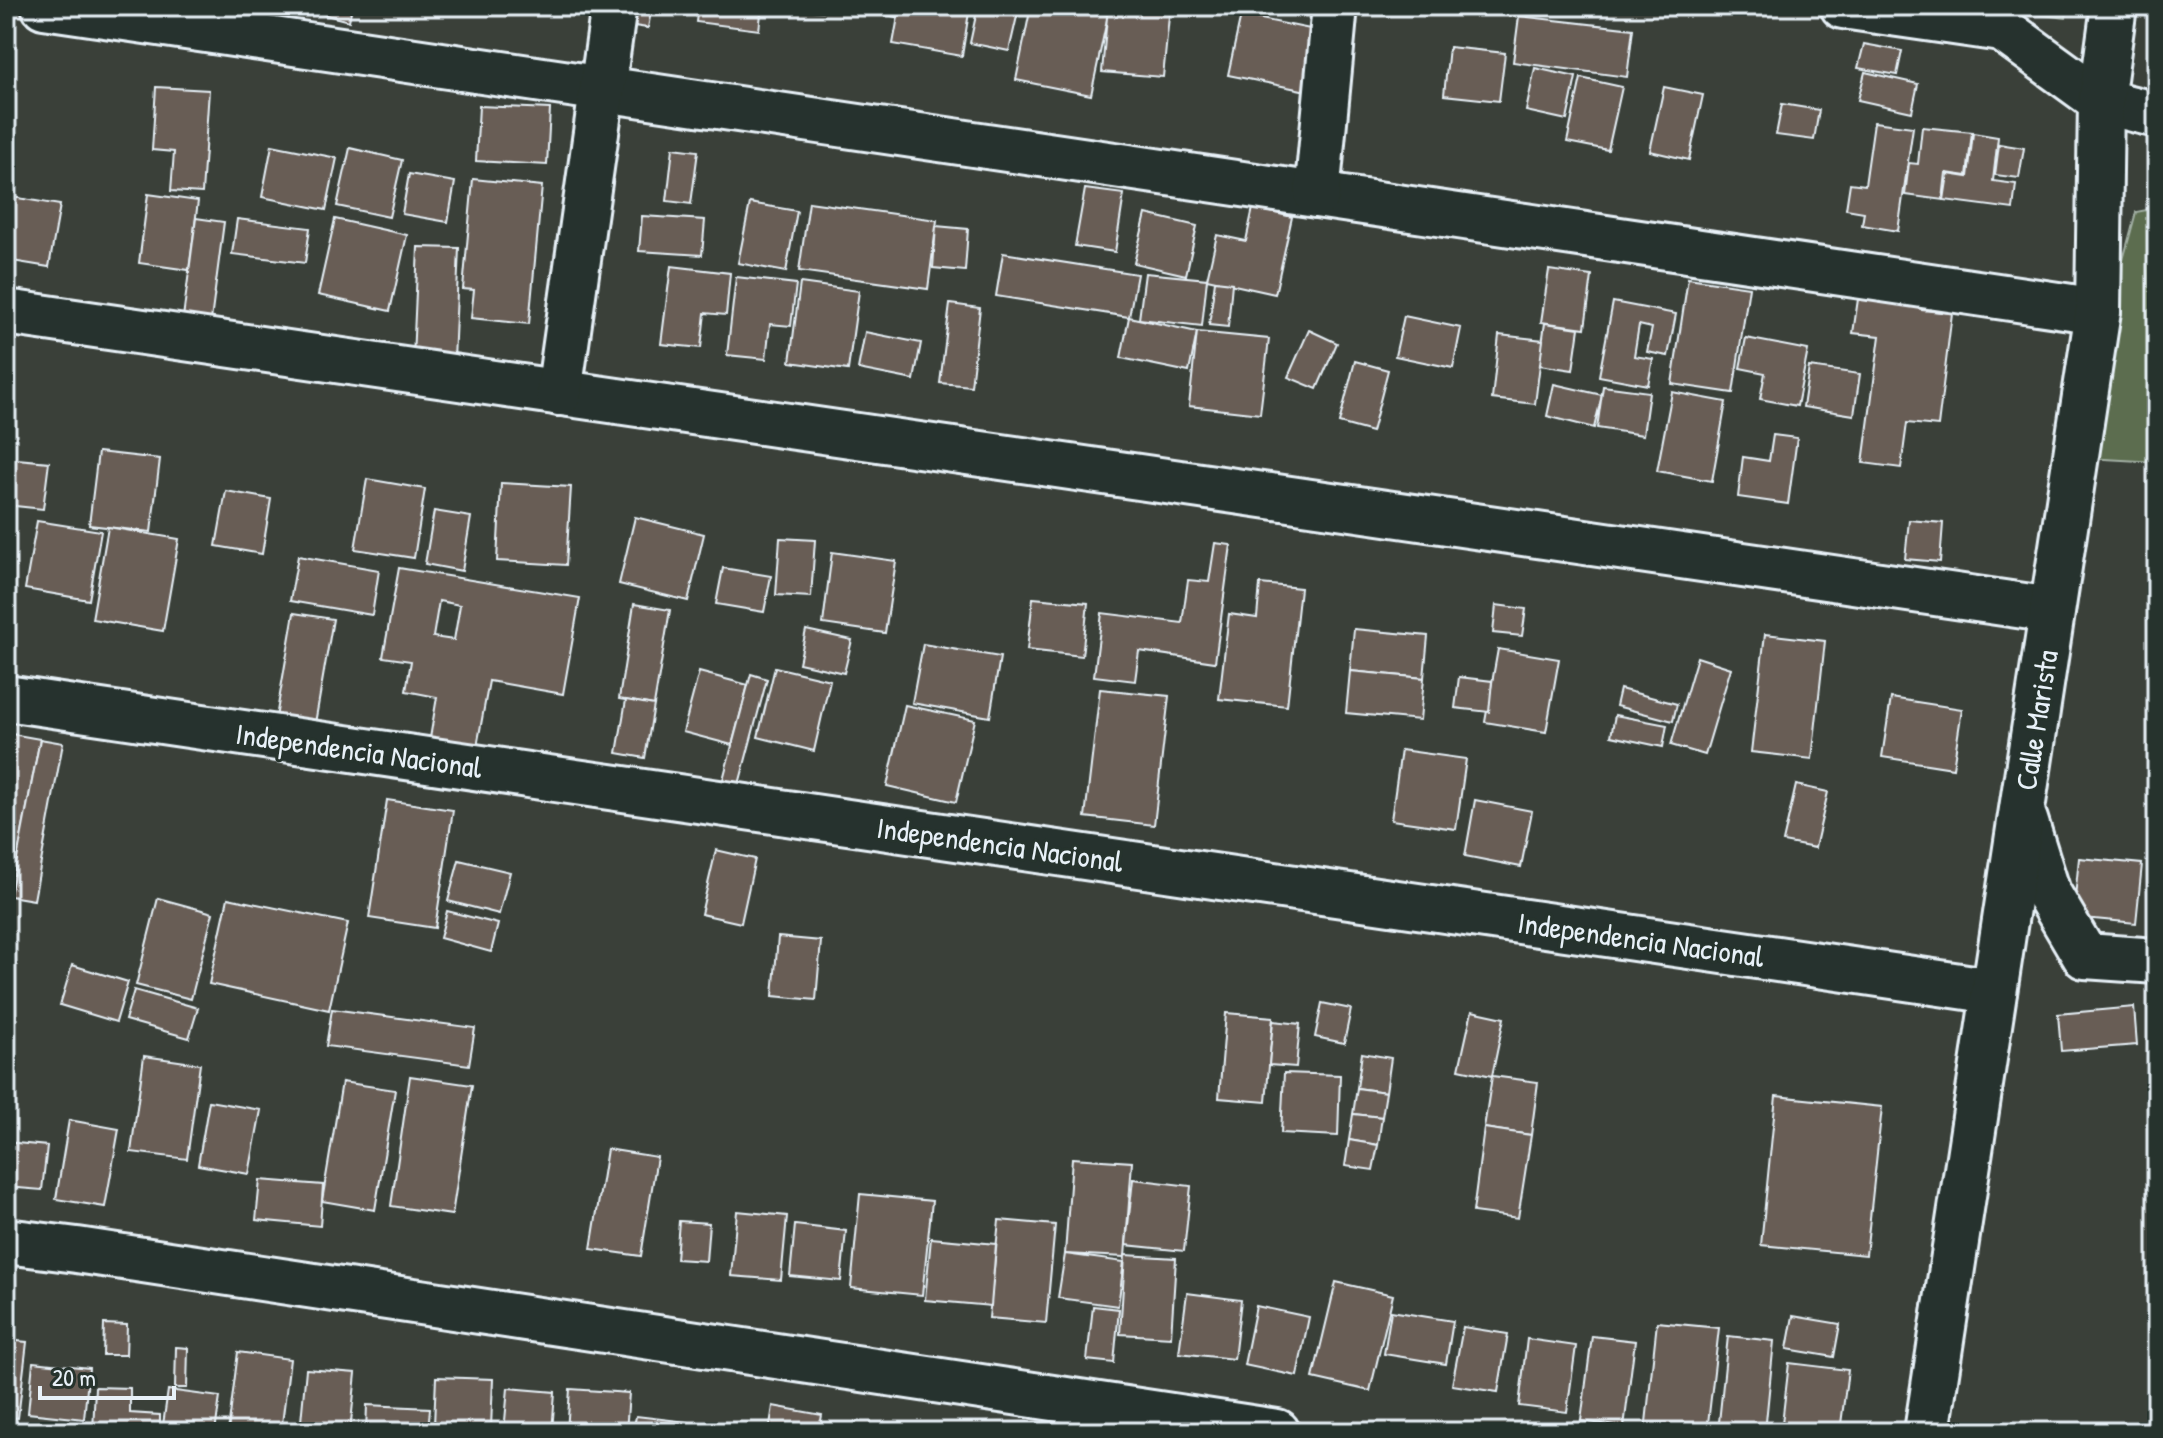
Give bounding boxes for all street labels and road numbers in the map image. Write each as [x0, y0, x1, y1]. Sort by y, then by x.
street label: Calle Marista [2005, 647, 2067, 793]
street label: Independencia Nacional [233, 713, 485, 787]
street label: Independencia Nacional [874, 807, 1126, 881]
street label: Independencia Nacional [1515, 902, 1767, 976]

